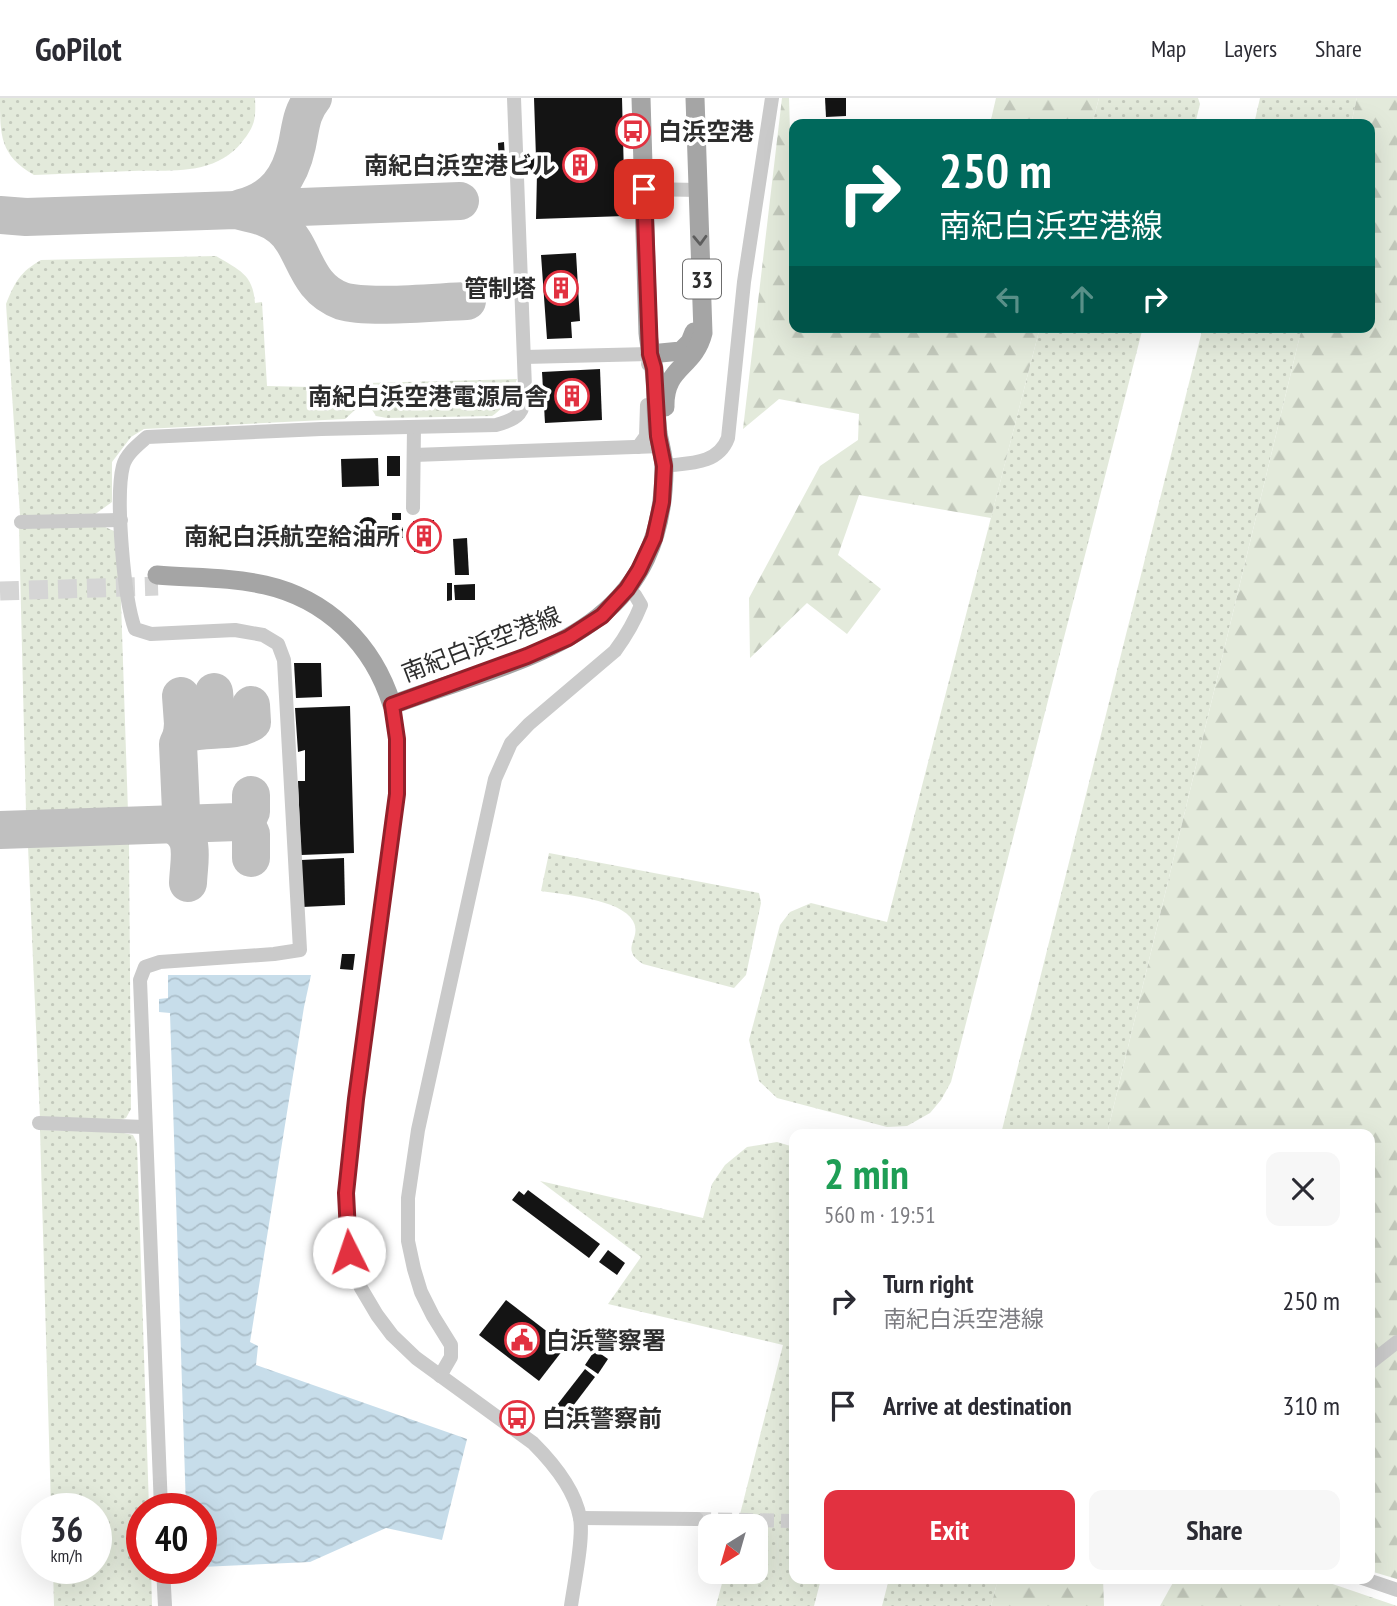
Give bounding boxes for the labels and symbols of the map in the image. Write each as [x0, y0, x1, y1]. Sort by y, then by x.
bus stop icon: 白浜空港 [614, 112, 652, 150]
place label: 白浜空港 [658, 116, 754, 147]
building icon: 南紀白浜空港ビル [561, 146, 599, 184]
place label: 南紀白浜空港ビル [364, 150, 556, 181]
pin [614, 159, 674, 219]
one-way arrow [693, 234, 708, 245]
road number: 33 [683, 260, 721, 298]
building icon: 管制塔 [542, 269, 580, 307]
place label: 管制塔 [464, 273, 536, 304]
building icon: 南紀白浜空港電源局舎 [553, 377, 591, 415]
place label: 南紀白浜空港電源局舎 [308, 381, 548, 412]
building icon: 南紀白浜航空給油所 [405, 517, 443, 555]
place label: 南紀白浜航空給油所 [184, 521, 400, 552]
street label: 南紀白浜空港線 [397, 599, 565, 689]
position arrow [312, 1215, 386, 1289]
public building icon: 白浜警察署 [503, 1321, 541, 1359]
place label: 白浜警察署 [546, 1325, 666, 1356]
bus stop icon: 白浜警察前 [498, 1399, 536, 1437]
place label: 白浜警察前 [542, 1403, 662, 1434]
speed limit sign: 40 [126, 1493, 217, 1584]
north arrow [698, 1514, 768, 1584]

